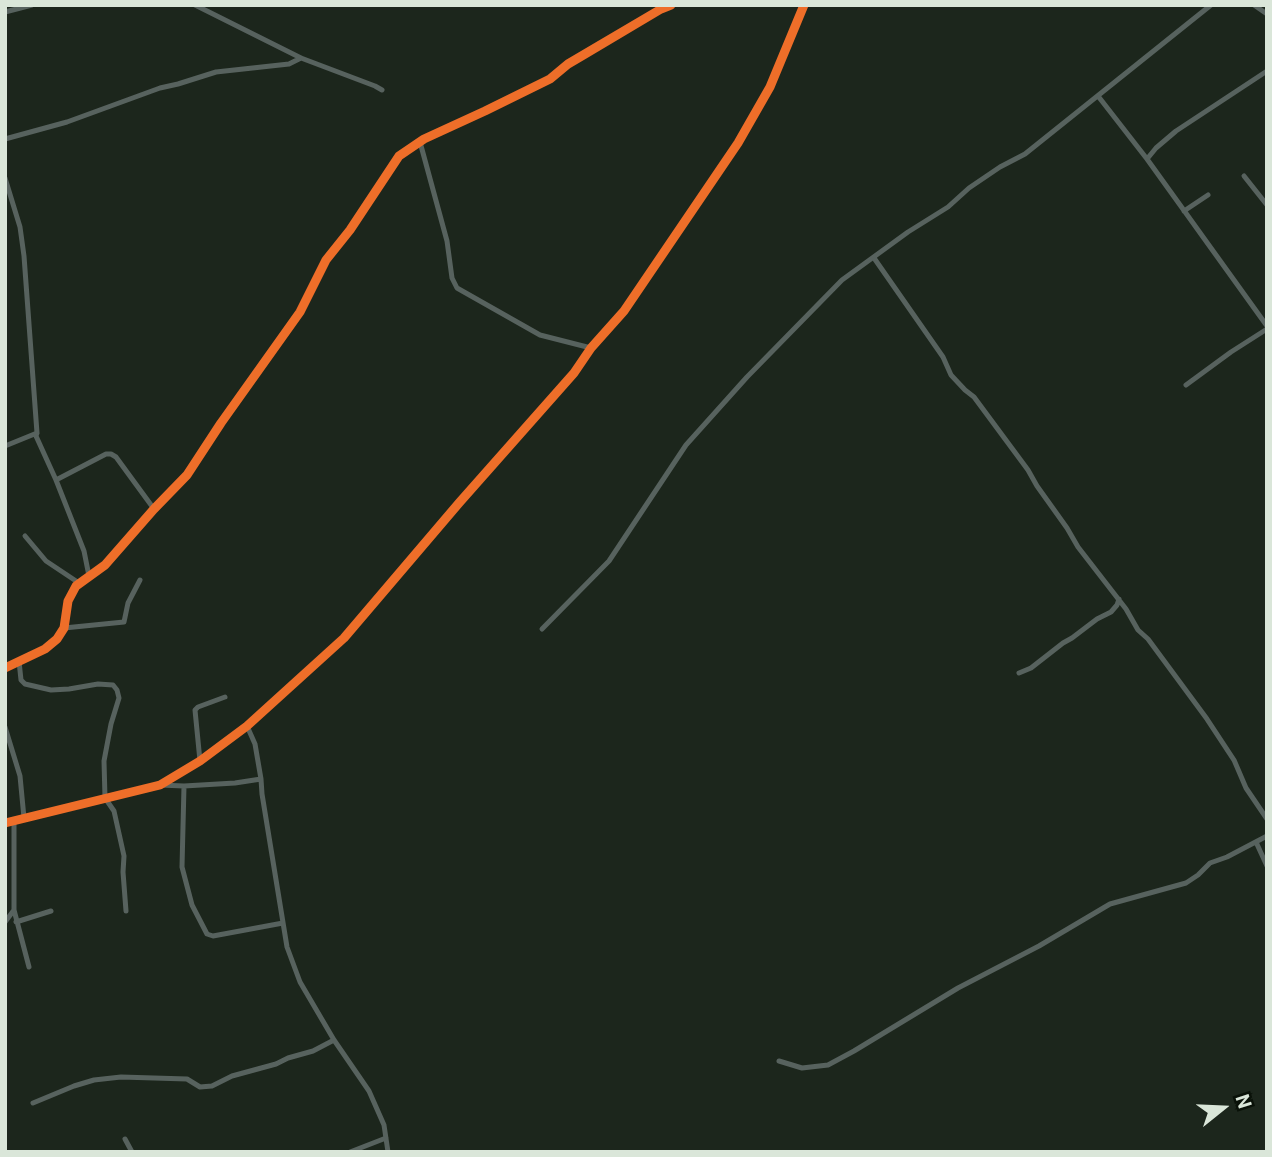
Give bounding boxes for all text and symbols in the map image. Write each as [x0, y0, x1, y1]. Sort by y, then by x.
north arrow [1188, 1073, 1258, 1143]
text: N [1230, 1091, 1256, 1111]

